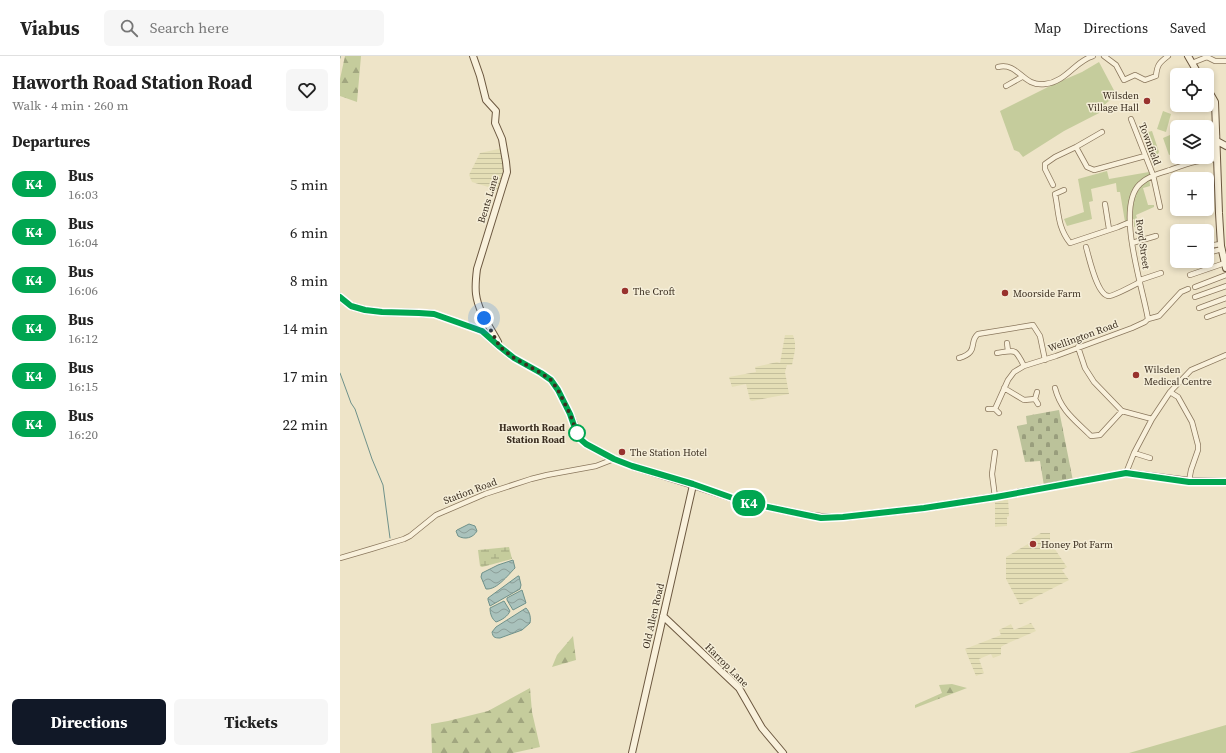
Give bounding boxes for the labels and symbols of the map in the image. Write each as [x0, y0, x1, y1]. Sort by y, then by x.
place label: Wilsden Village Hall [1087, 89, 1139, 114]
marker: Wilsden Village Hall [1142, 96, 1152, 106]
street label: Townfield [1136, 121, 1164, 167]
street label: Bents Lane [475, 173, 501, 225]
street label: Royd Street [1133, 218, 1153, 271]
place label: The Croft [633, 285, 675, 298]
marker: The Croft [620, 286, 630, 296]
place label: Moorside Farm [1013, 287, 1081, 300]
marker: Moorside Farm [1000, 288, 1010, 298]
your location [474, 308, 494, 328]
street label: Wellington Road [1046, 317, 1120, 355]
place label: Wilsden Medical Centre [1144, 363, 1212, 388]
marker: Wilsden Medical Centre [1131, 370, 1141, 380]
place label: Haworth Road Station Road [499, 421, 565, 446]
marker: Haworth Road Station Road [568, 424, 586, 442]
place label: The Station Hotel [630, 446, 707, 459]
marker: The Station Hotel [617, 447, 627, 457]
street label: Station Road [441, 475, 499, 507]
line badge: K4 [731, 490, 767, 516]
place label: Honey Pot Farm [1041, 538, 1113, 551]
marker: Honey Pot Farm [1028, 539, 1038, 549]
street label: Old Allen Road [639, 582, 667, 650]
street label: Harrop Lane [702, 640, 752, 690]

